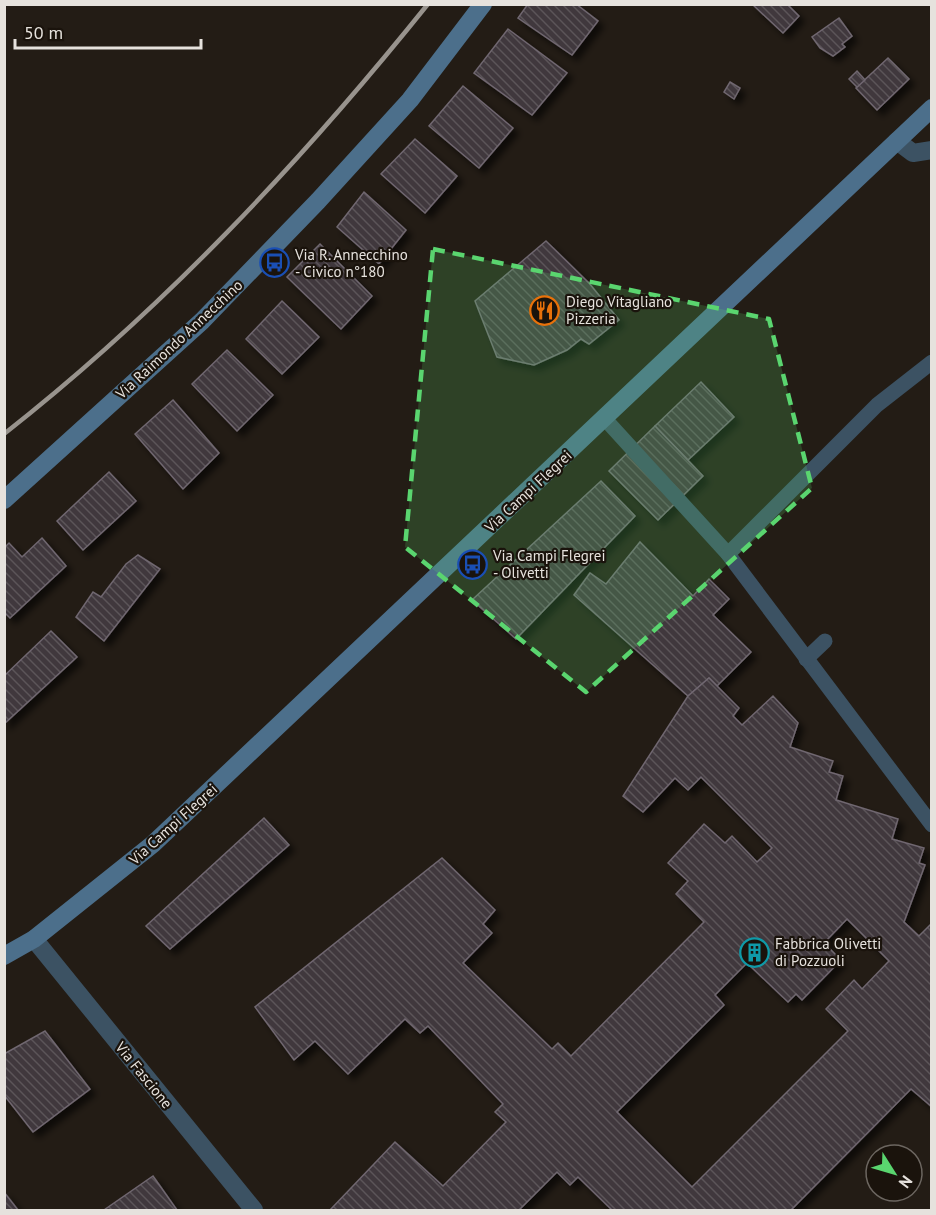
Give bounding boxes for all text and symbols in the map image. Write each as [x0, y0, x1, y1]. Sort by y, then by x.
scale bar [15, 12, 201, 50]
text: 50 m [24, 21, 63, 44]
place label: Via R. Annecchino - Civico n°180 [294, 245, 408, 281]
bus stop icon: Via R. Annecchino - Civico n°180 [258, 247, 290, 279]
street label: Via Raimondo Annecchino [111, 275, 246, 403]
place label: Diego Vitagliano Pizzeria [566, 292, 672, 328]
restaurant icon: Diego Vitagliano Pizzeria [529, 294, 561, 326]
street label: Via Campi Flegrei [480, 446, 576, 537]
place label: Via Campi Flegrei - Olivetti [492, 546, 605, 582]
bus stop icon: Via Campi Flegrei - Olivetti [456, 548, 488, 580]
street label: Via Campi Flegrei [124, 779, 221, 869]
place label: Fabbrica Olivetti di Pozzuoli [775, 934, 881, 970]
building icon: Fabbrica Olivetti di Pozzuoli [738, 936, 770, 968]
street label: Via Fascione [111, 1037, 177, 1112]
north arrow [864, 1143, 924, 1203]
text: N [895, 1172, 917, 1192]

